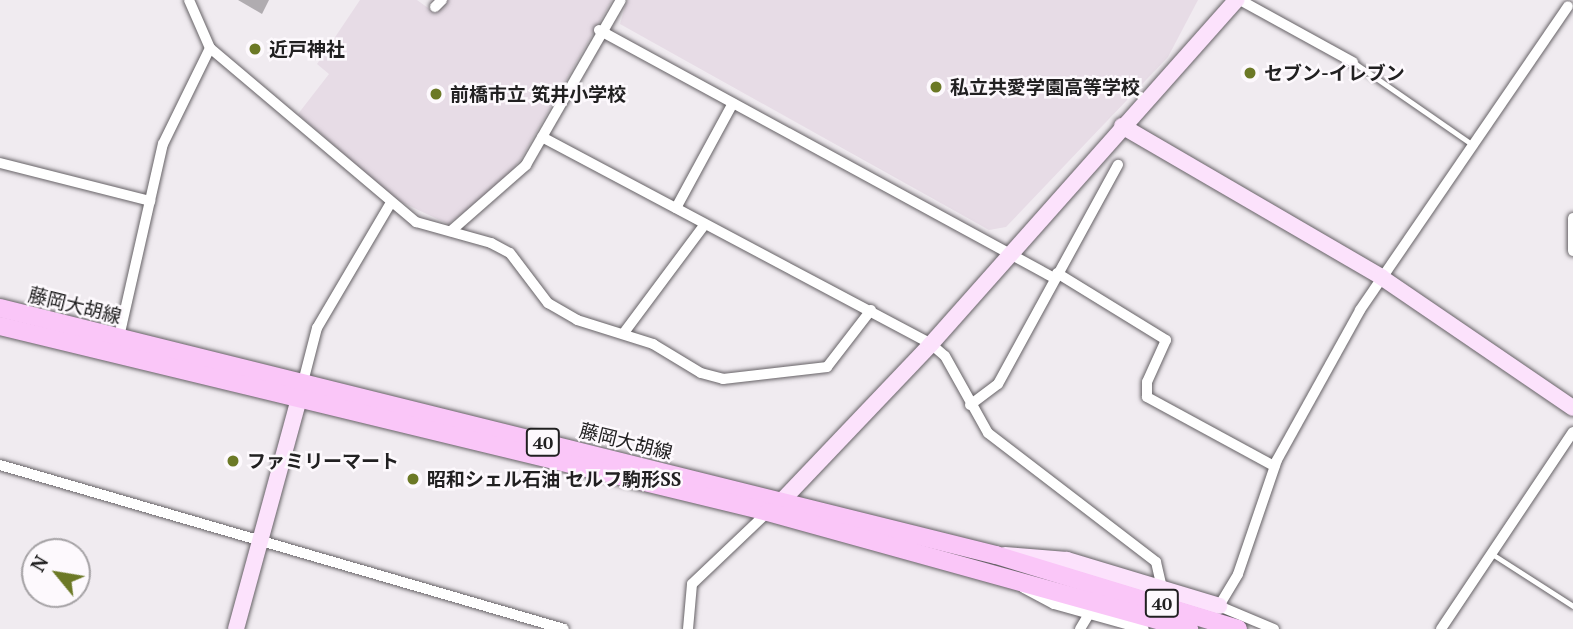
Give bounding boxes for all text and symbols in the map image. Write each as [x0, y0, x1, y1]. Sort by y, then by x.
place label: 近戸神社 [269, 38, 345, 60]
marker: 近戸神社 [247, 41, 263, 57]
place label: セブン-イレブン [1264, 62, 1405, 84]
marker: セブン-イレブン [1242, 65, 1258, 81]
place label: 私立共愛学園高等学校 [950, 76, 1140, 98]
marker: 私立共愛学園高等学校 [928, 79, 944, 95]
place label: 前橋市立 笂井小学校 [450, 83, 626, 105]
marker: 前橋市立 笂井小学校 [428, 86, 444, 102]
street label: 藤岡大胡線 [26, 282, 124, 328]
street label: 藤岡大胡線 [577, 418, 675, 464]
road number: 40 [526, 428, 560, 457]
place label: ファミリーマート [247, 450, 399, 472]
marker: ファミリーマート [225, 453, 241, 469]
place label: 昭和シェル石油 セルフ駒形SS [427, 468, 681, 490]
marker: 昭和シェル石油 セルフ駒形SS [405, 471, 421, 487]
north arrow [21, 538, 91, 608]
text: N [25, 551, 54, 576]
road number: 40 [1144, 588, 1180, 618]

